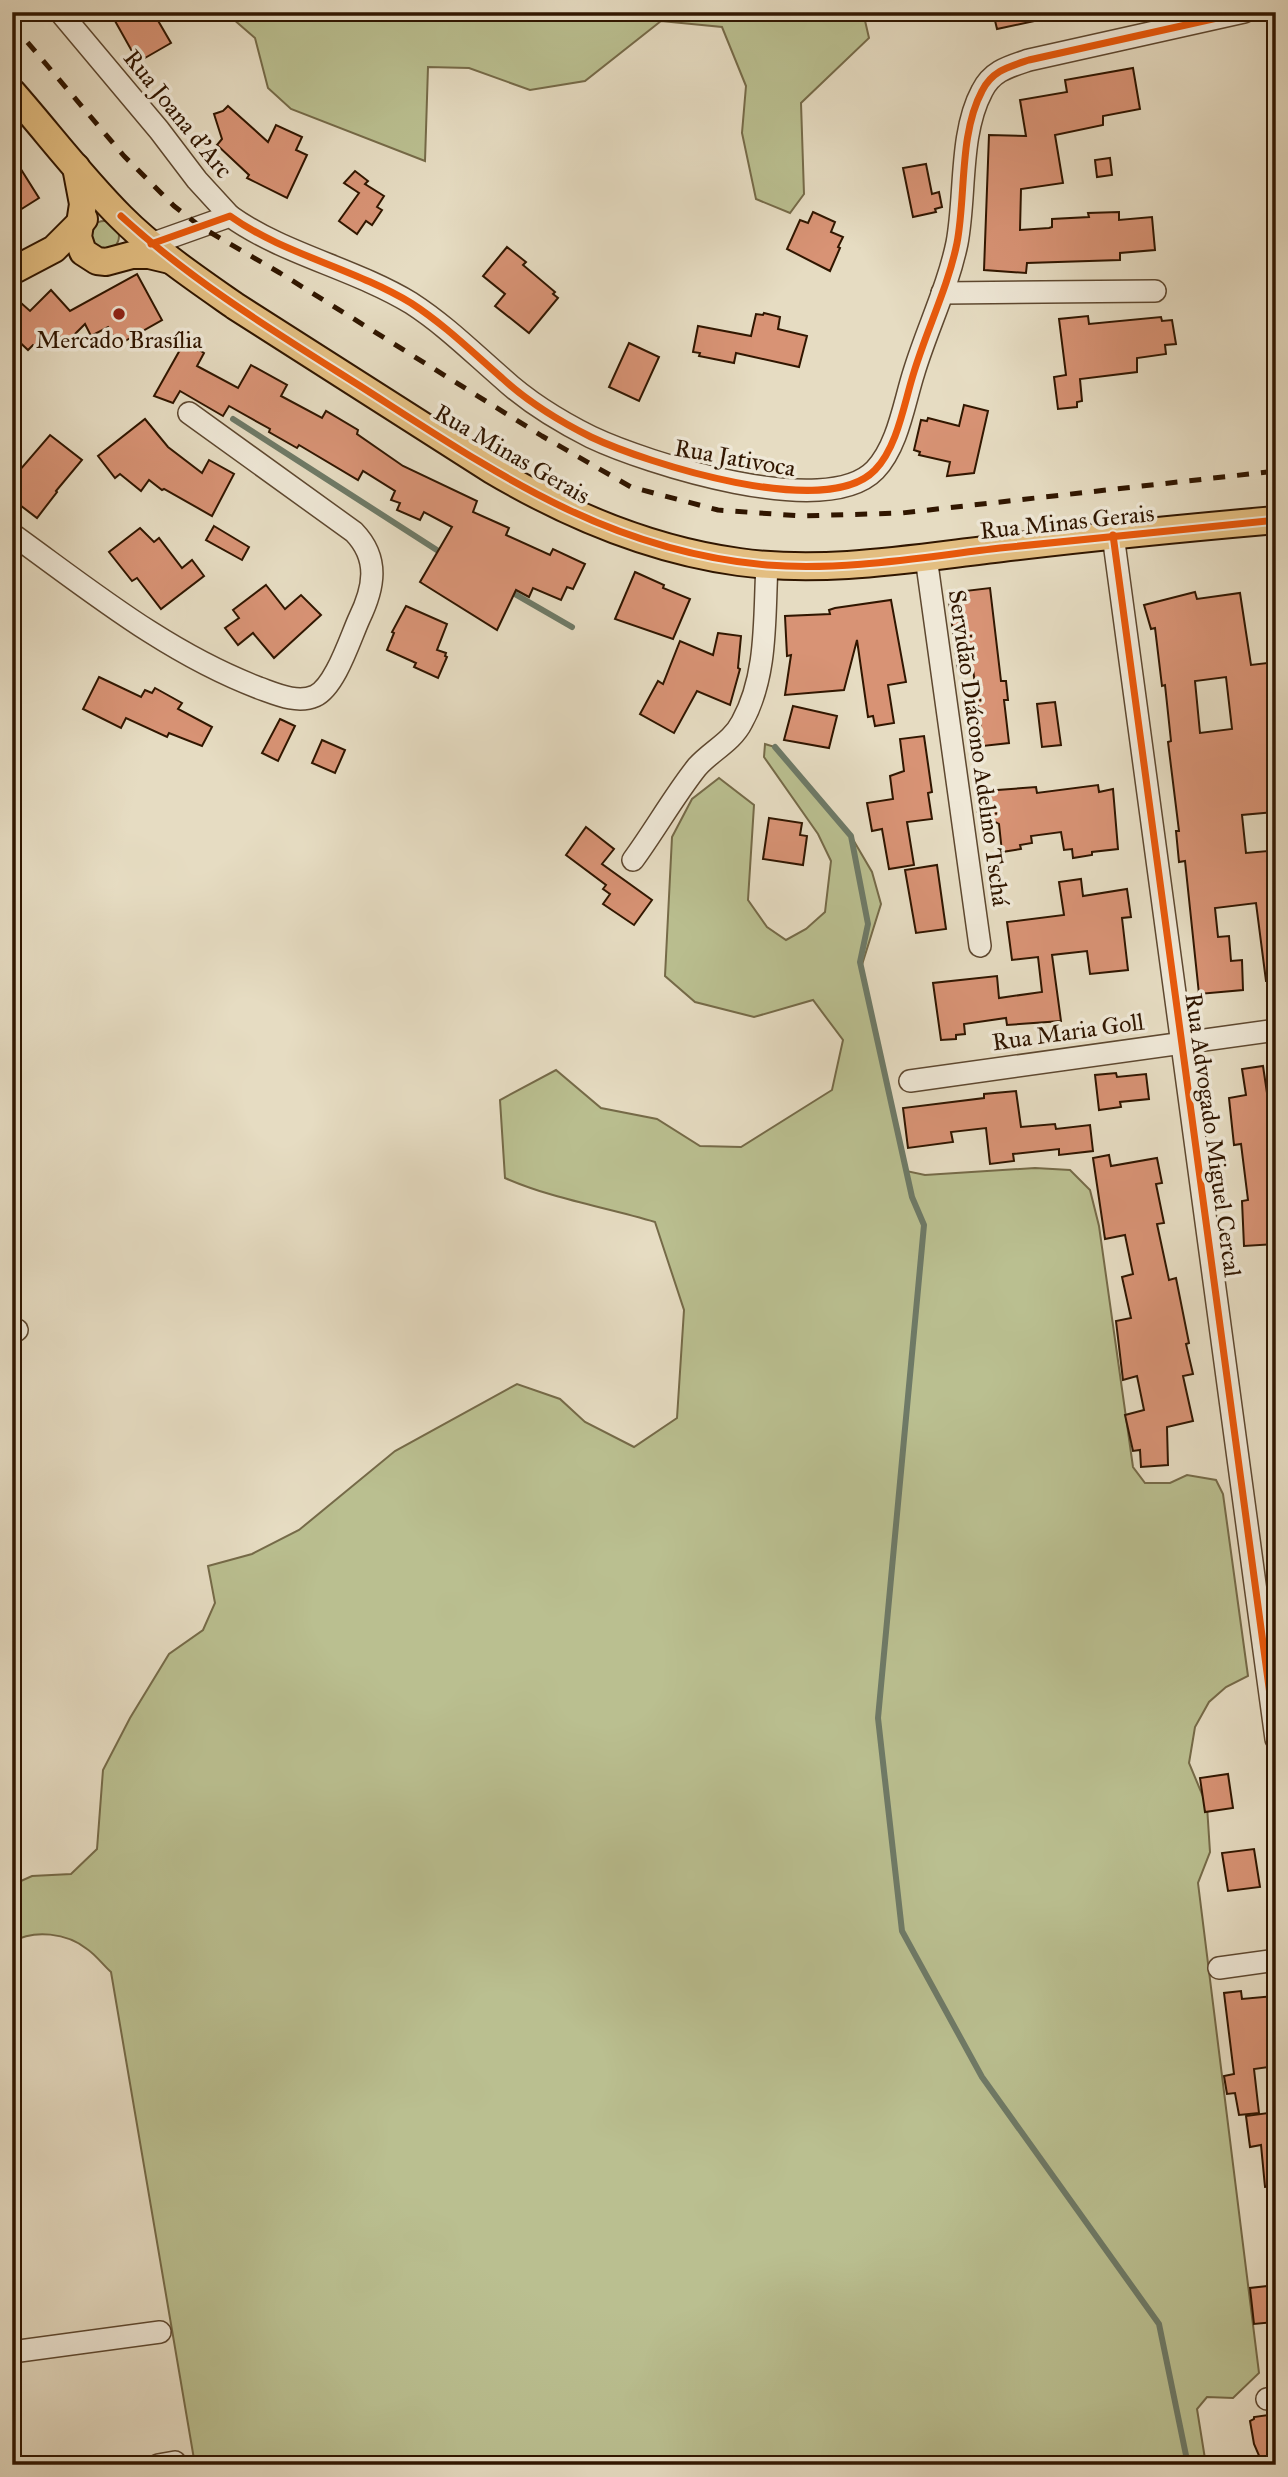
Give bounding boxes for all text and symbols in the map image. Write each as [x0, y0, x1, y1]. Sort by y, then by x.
street label: Rua Joana d'Arc [117, 44, 239, 184]
marker: Mercado Brasília [111, 306, 127, 322]
place label: Mercado Brasília [36, 325, 203, 355]
street label: Rua Minas Gerais [429, 397, 595, 511]
street label: Rua Jativoca [672, 433, 799, 484]
street label: Rua Minas Gerais [978, 498, 1156, 546]
street label: Servidão Diácono Adelino Tschá [942, 588, 1016, 909]
street label: Rua Advogado Miguel Cercal [1178, 991, 1248, 1279]
street label: Rua Maria Goll [990, 1006, 1146, 1058]

